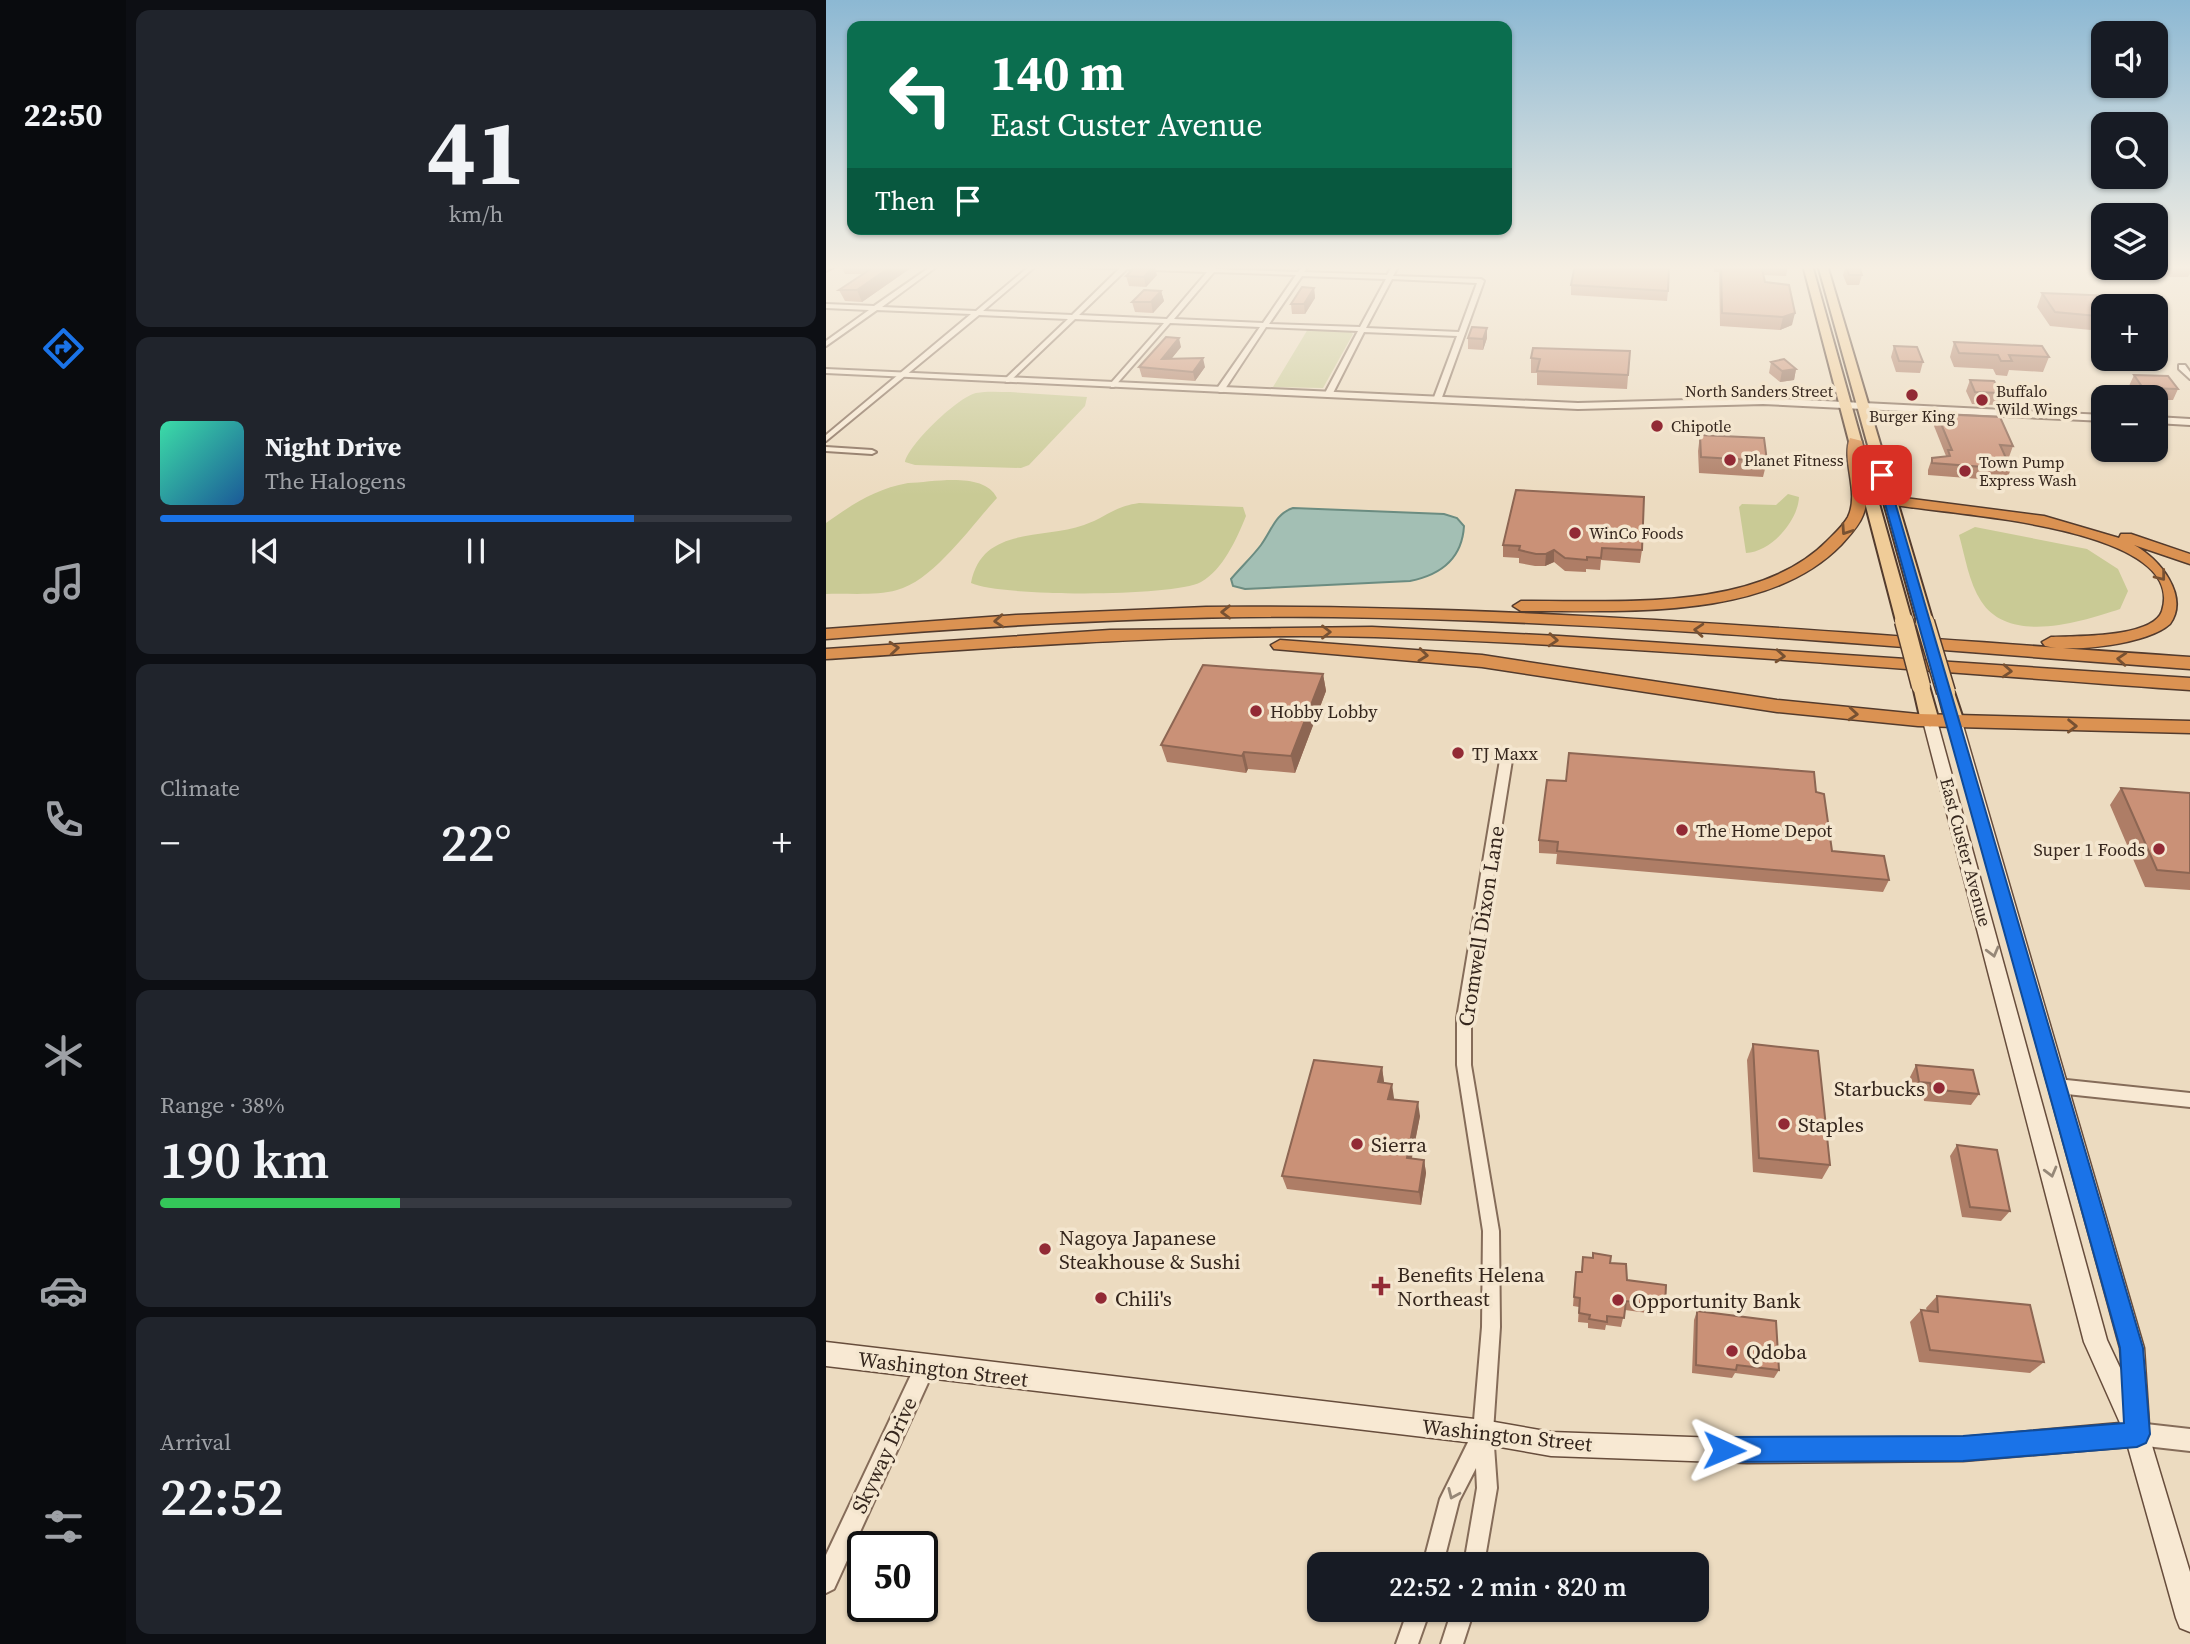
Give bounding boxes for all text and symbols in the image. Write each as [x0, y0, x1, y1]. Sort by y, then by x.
map controls [2091, 21, 2168, 462]
button: sound [2091, 21, 2168, 98]
text: 140 m [990, 39, 1125, 106]
icon: left [875, 49, 966, 140]
text: 41 [427, 90, 525, 214]
text: 22:50 [24, 93, 102, 137]
text: East Custer Avenue [990, 103, 1263, 147]
button: search [2091, 112, 2168, 189]
icon: arrive [949, 182, 987, 220]
text: Then [875, 183, 935, 219]
text: km/h [449, 198, 503, 230]
button: layers [2091, 203, 2168, 280]
button: + [2091, 294, 2168, 371]
icon: directions [39, 324, 88, 373]
street label: North Sanders Street [1685, 380, 1834, 402]
place label: Buffalo Wild Wings [1996, 380, 2078, 420]
button: − [2091, 385, 2168, 462]
marker: Burger King [1904, 387, 1920, 403]
marker: Buffalo Wild Wings [1974, 392, 1990, 408]
place label: Burger King [1869, 405, 1955, 427]
place label: Chipotle [1671, 415, 1731, 437]
marker: Chipotle [1649, 418, 1665, 434]
text: Night Drive [265, 429, 401, 465]
pin [1852, 445, 1912, 505]
place label: Planet Fitness [1744, 449, 1844, 471]
place label: Town Pump Express Wash [1979, 451, 2077, 491]
marker: Planet Fitness [1722, 452, 1738, 468]
icon: arrive [1863, 456, 1901, 494]
marker: Town Pump Express Wash [1957, 463, 1973, 479]
text: The Halogens [265, 465, 406, 497]
place label: WinCo Foods [1589, 522, 1683, 544]
one-way arrow [1842, 522, 1854, 535]
marker: WinCo Foods [1567, 525, 1583, 541]
icon: previous [246, 532, 284, 570]
icon: pause [457, 532, 495, 570]
icon: next [668, 532, 706, 570]
icon: music [39, 559, 88, 608]
one-way arrow [2153, 568, 2165, 580]
one-way arrow [1220, 604, 1231, 620]
one-way arrow [993, 613, 1004, 628]
one-way arrow [1694, 623, 1705, 638]
one-way arrow [1320, 624, 1331, 639]
one-way arrow [1548, 633, 1559, 648]
one-way arrow [889, 641, 900, 656]
one-way arrow [1417, 647, 1429, 662]
one-way arrow [1775, 648, 1786, 663]
one-way arrow [2116, 651, 2127, 666]
one-way arrow [2002, 664, 2013, 679]
place label: Hobby Lobby [1270, 699, 1378, 724]
marker: Hobby Lobby [1248, 703, 1264, 719]
one-way arrow [1848, 706, 1859, 721]
one-way arrow [2066, 719, 2077, 734]
place label: TJ Maxx [1472, 741, 1538, 766]
marker: TJ Maxx [1450, 745, 1466, 761]
text: Climate [160, 772, 240, 804]
street label: East Custer Avenue [1934, 775, 1998, 929]
icon: phone [39, 795, 88, 844]
text: 22° [440, 807, 512, 878]
text: − [160, 817, 180, 869]
text: + [772, 817, 792, 869]
place label: The Home Depot [1696, 818, 1832, 843]
marker: The Home Depot [1674, 822, 1690, 838]
street label: Cromwell Dixon Lane [1451, 824, 1511, 1028]
place label: Super 1 Foods [2034, 837, 2145, 862]
marker: Super 1 Foods [2151, 841, 2167, 857]
one-way arrow [1984, 946, 1999, 958]
icon: climate [39, 1031, 88, 1080]
place label: Starbucks [1834, 1074, 1925, 1103]
marker: Starbucks [1931, 1080, 1947, 1096]
text: Range · 38% [160, 1089, 285, 1121]
place label: Staples [1798, 1110, 1864, 1139]
marker: Staples [1776, 1116, 1792, 1132]
text: 190 km [160, 1124, 329, 1195]
place label: Sierra [1371, 1130, 1427, 1159]
marker: Sierra [1349, 1136, 1365, 1152]
one-way arrow [2043, 1166, 2057, 1178]
place label: Nagoya Japanese Steakhouse & Sushi [1059, 1223, 1241, 1276]
marker: Nagoya Japanese Steakhouse & Sushi [1037, 1241, 1053, 1257]
place label: Benefits Helena Northeast [1397, 1260, 1545, 1313]
icon: car [39, 1266, 88, 1315]
marker: Benefits Helena Northeast [1371, 1276, 1391, 1296]
place label: Chili's [1115, 1284, 1172, 1313]
place label: Opportunity Bank [1632, 1286, 1801, 1315]
marker: Chili's [1093, 1290, 1109, 1306]
marker: Opportunity Bank [1610, 1292, 1626, 1308]
place label: Qdoba [1746, 1337, 1807, 1366]
marker: Qdoba [1724, 1343, 1740, 1359]
street label: Washington Street [856, 1344, 1030, 1394]
street label: Skyway Drive [844, 1392, 924, 1518]
street label: Washington Street [1420, 1412, 1594, 1458]
position arrow [1687, 1413, 1761, 1487]
text: Arrival [160, 1426, 231, 1458]
text: 22:52 [160, 1461, 284, 1532]
one-way arrow [1447, 1487, 1461, 1499]
icon: filters [39, 1502, 88, 1551]
speed limit sign: 50 [847, 1531, 938, 1622]
text: 22:52 · 2 min · 820 m [1389, 1569, 1627, 1605]

